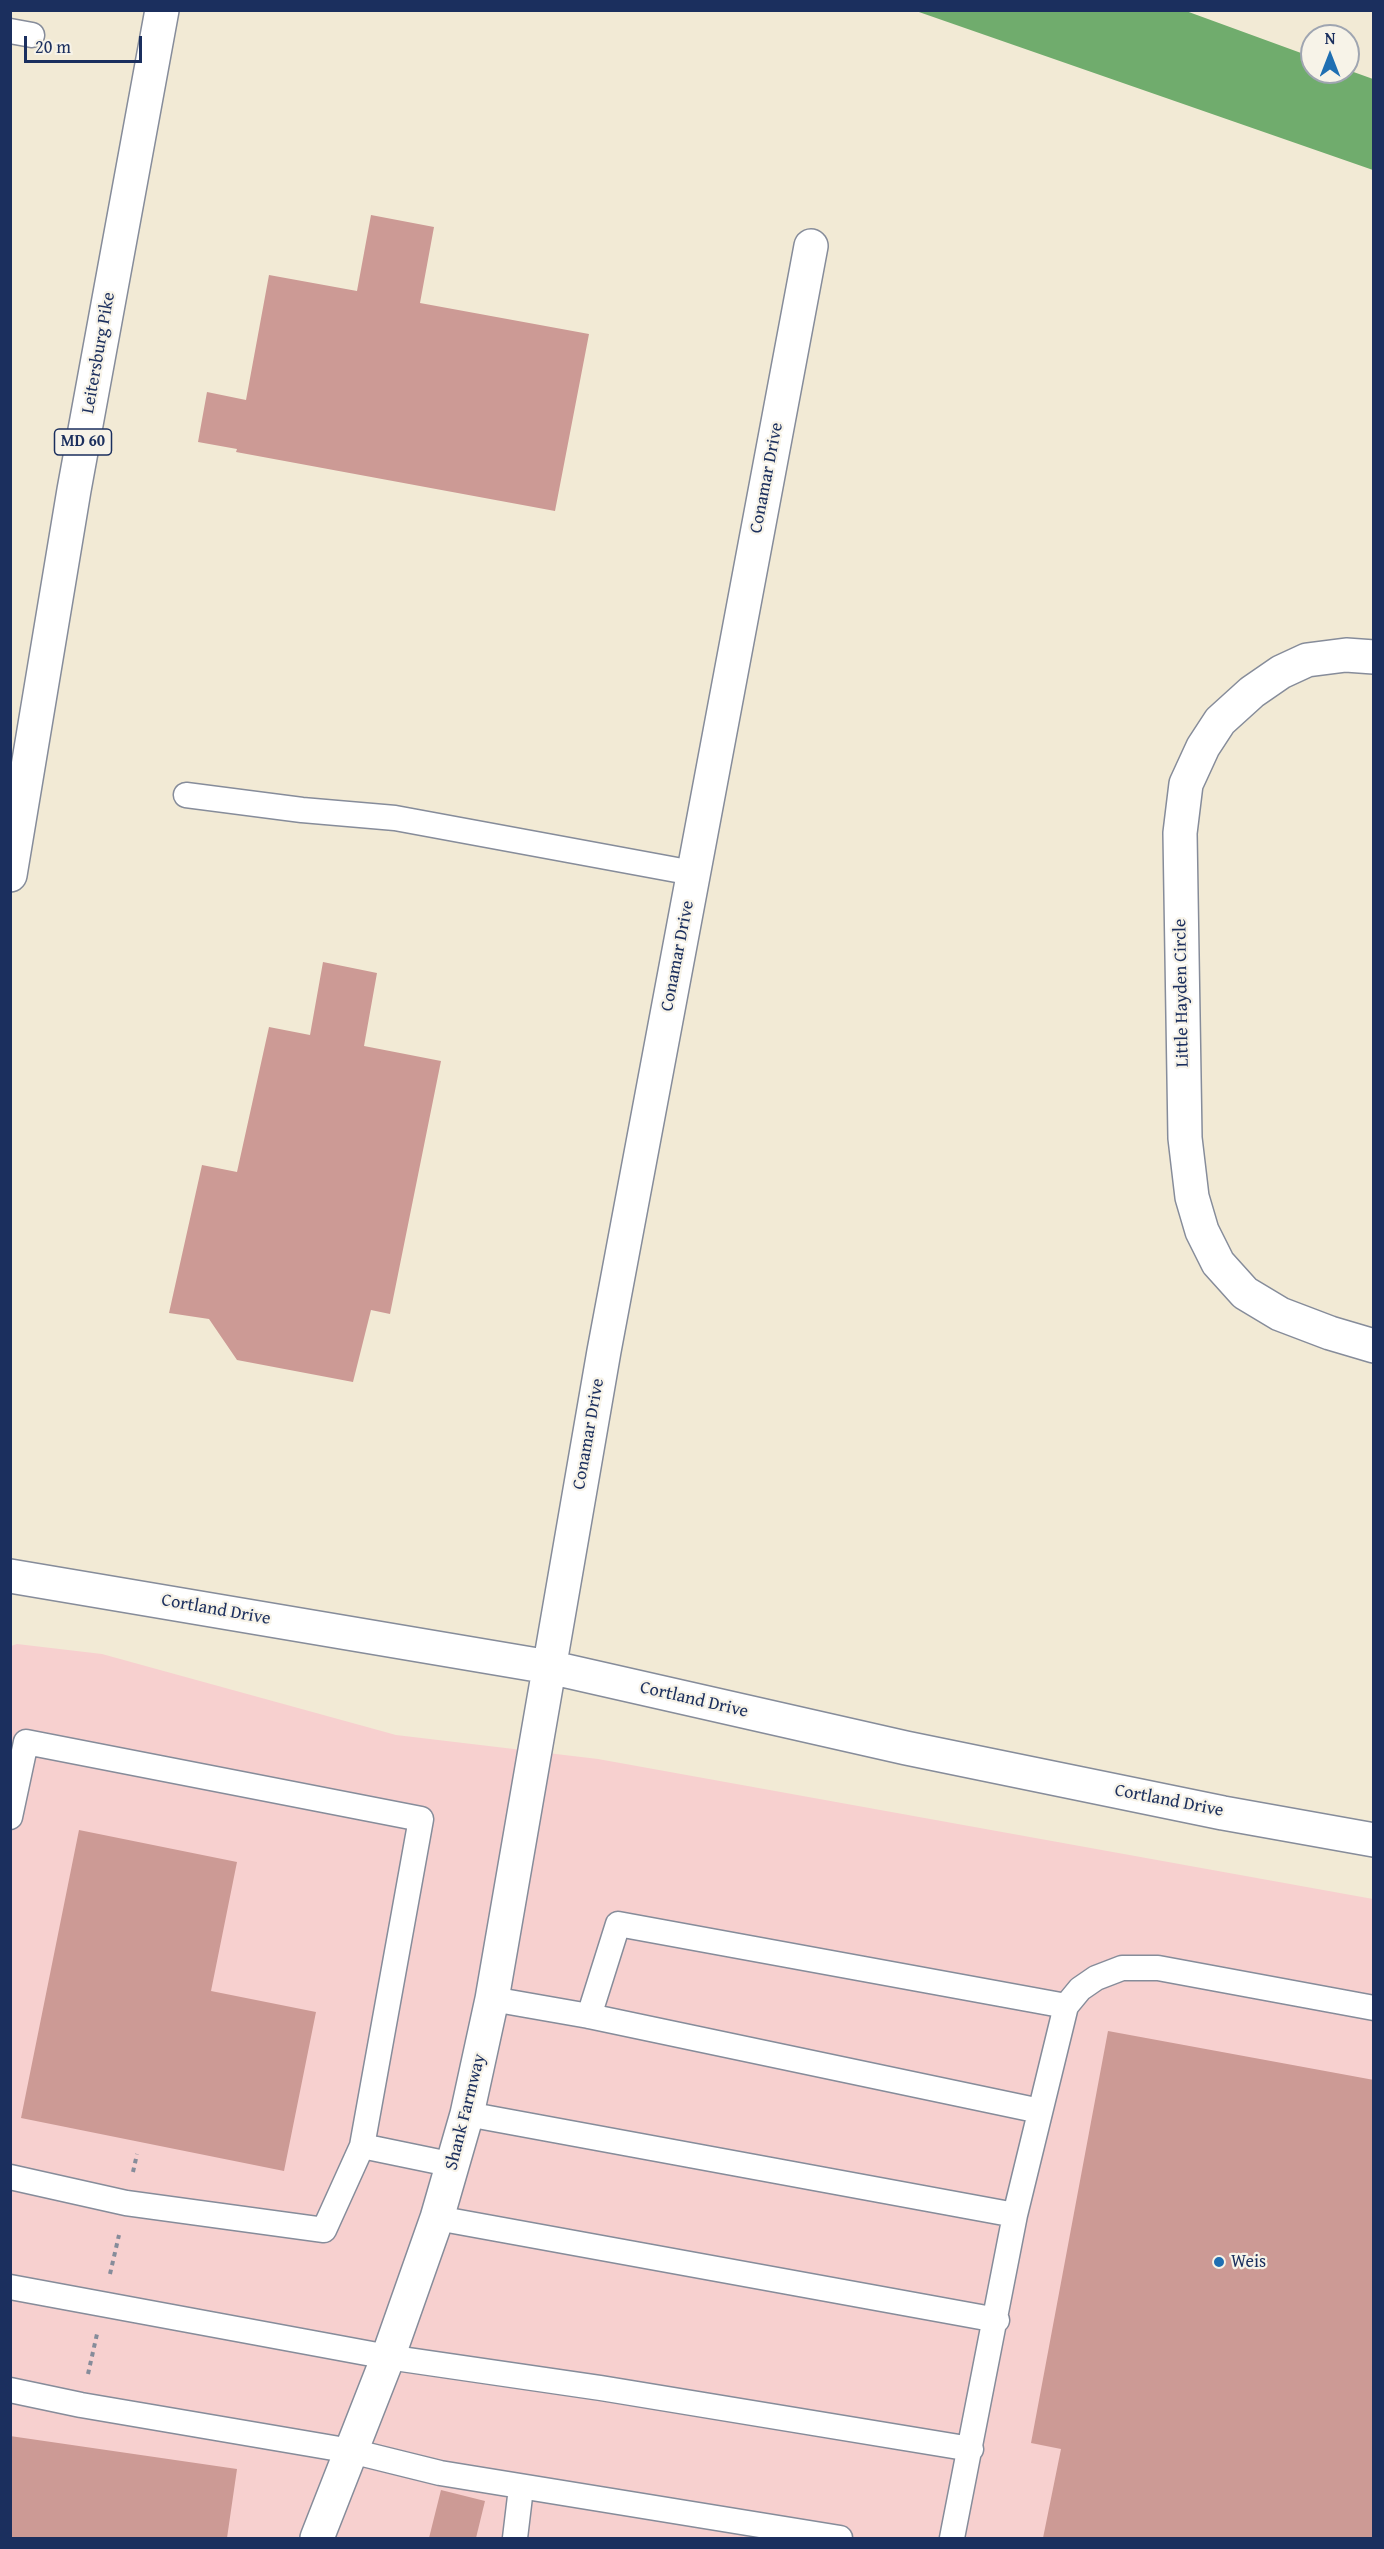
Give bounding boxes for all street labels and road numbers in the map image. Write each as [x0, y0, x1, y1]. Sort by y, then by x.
street label: Leitersburg Pike [78, 291, 120, 415]
street label: Conamar Drive [746, 421, 788, 535]
road number: MD 60 [54, 429, 112, 455]
street label: Conamar Drive [657, 899, 699, 1013]
street label: Little Hayden Circle [1170, 918, 1194, 1068]
street label: Conamar Drive [569, 1377, 609, 1491]
street label: Cortland Drive [160, 1590, 272, 1630]
street label: Cortland Drive [638, 1677, 750, 1723]
street label: Cortland Drive [1113, 1780, 1225, 1822]
street label: Shank Farmway [441, 2052, 491, 2172]

